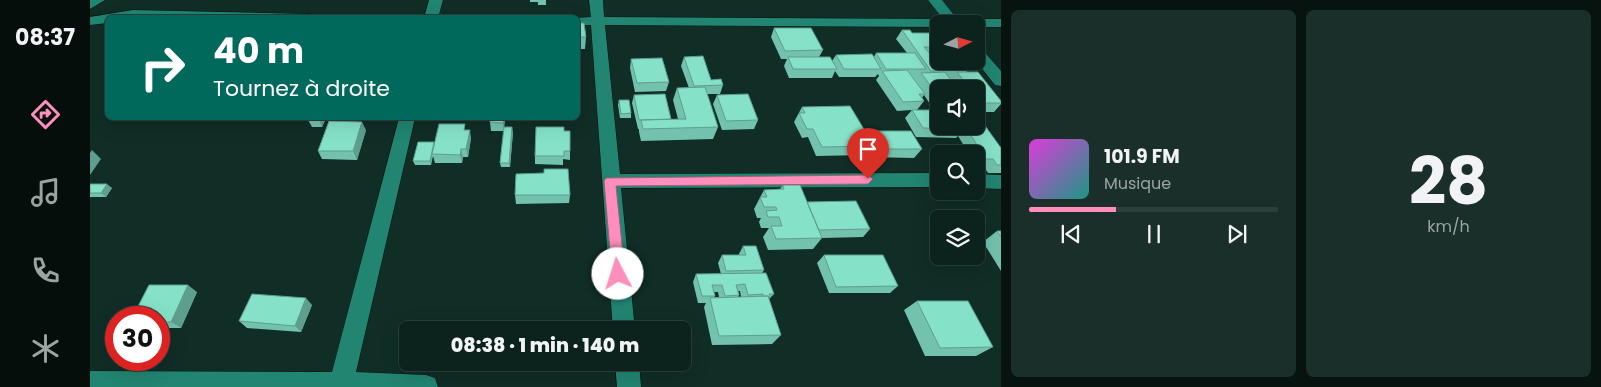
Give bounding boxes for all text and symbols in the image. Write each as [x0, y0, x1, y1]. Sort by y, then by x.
north arrow [930, 15, 985, 70]
map controls [930, 15, 985, 265]
text: 08:37 [15, 22, 75, 53]
text: 40 m [213, 26, 304, 75]
icon: right [130, 35, 195, 100]
text: Tournez à droite [213, 73, 390, 104]
button: sound [930, 80, 985, 135]
icon: directions [28, 97, 63, 132]
pin [847, 128, 889, 179]
icon: arrive [854, 135, 882, 163]
text: 28 [1409, 136, 1488, 227]
text: 101.9 FM [1104, 143, 1180, 170]
button: search [930, 145, 985, 200]
text: Musique [1104, 172, 1171, 195]
icon: music [28, 175, 63, 210]
button: layers [930, 210, 985, 265]
text: km/h [1427, 215, 1470, 238]
icon: previous [1057, 220, 1085, 248]
icon: pause [1140, 220, 1168, 248]
icon: next [1223, 220, 1251, 248]
position arrow [591, 247, 643, 299]
icon: phone [28, 253, 63, 288]
speed limit sign: 30 [105, 306, 170, 371]
icon: climate [28, 331, 63, 366]
text: 08:38 · 1 min · 140 m [451, 332, 639, 359]

